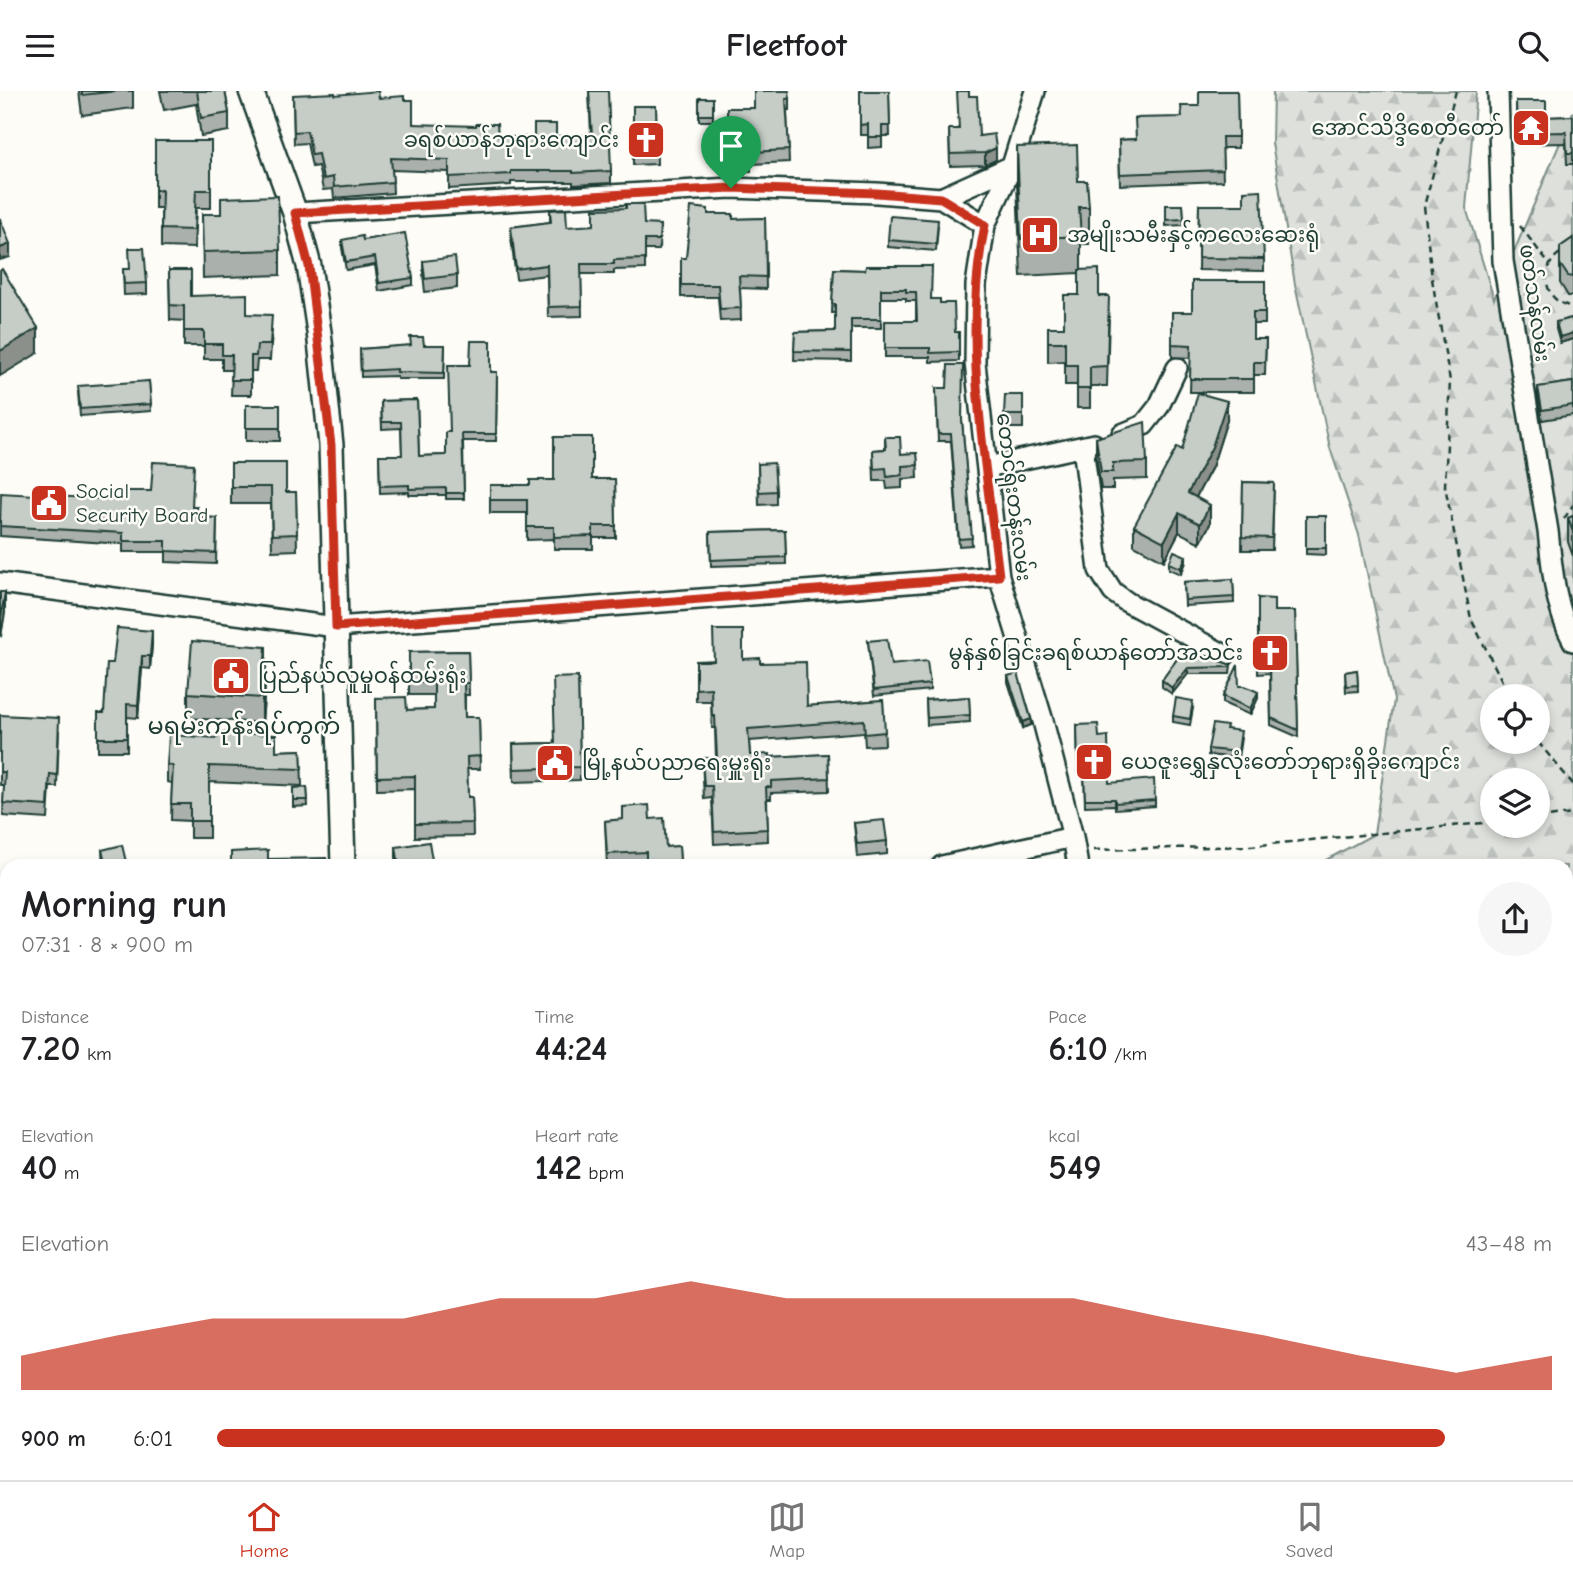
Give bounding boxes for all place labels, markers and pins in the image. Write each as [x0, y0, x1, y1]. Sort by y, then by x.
temple icon: အောင်သိဒ္ဒိစေတီတော် [1510, 107, 1552, 149]
place label: အောင်သိဒ္ဒိစေတီတော် [1311, 112, 1504, 146]
pin [701, 116, 761, 188]
church icon: ခရစ်ယာန်ဘုရားကျောင်း [625, 119, 667, 161]
place label: ခရစ်ယာန်ဘုရားကျောင်း [404, 124, 619, 158]
hospital icon: အမျိုးသမီးနှင့်ကလေးဆေးရုံ [1019, 214, 1061, 256]
place label: အမျိုးသမီးနှင့်ကလေးဆေးရုံ [1067, 219, 1319, 253]
place label: Social Security Board [76, 479, 208, 527]
public building icon: Social Security Board [28, 482, 70, 524]
church icon: မွန်နှစ်ခြင်းခရစ်ယာန်တော်အသင်း [1249, 632, 1291, 674]
place label: မွန်နှစ်ခြင်းခရစ်ယာန်တော်အသင်း [948, 637, 1243, 670]
public building icon: ပြည်နယ်လူမှုဝန်ထမ်းရုံး [210, 655, 252, 697]
place label: ပြည်နယ်လူမှုဝန်ထမ်းရုံး [258, 660, 467, 693]
church icon: ယေဇူးရွှေနှလုံးတော်ဘုရားရှိခိုးကျောင်း [1073, 741, 1115, 783]
public building icon: မြို့နယ်ပညာရေးမှူးရုံး [534, 742, 576, 784]
place label: ယေဇူးရွှေနှလုံးတော်ဘုရားရှိခိုးကျောင်း [1121, 746, 1460, 780]
place label: မြို့နယ်ပညာရေးမှူးရုံး [582, 747, 771, 780]

